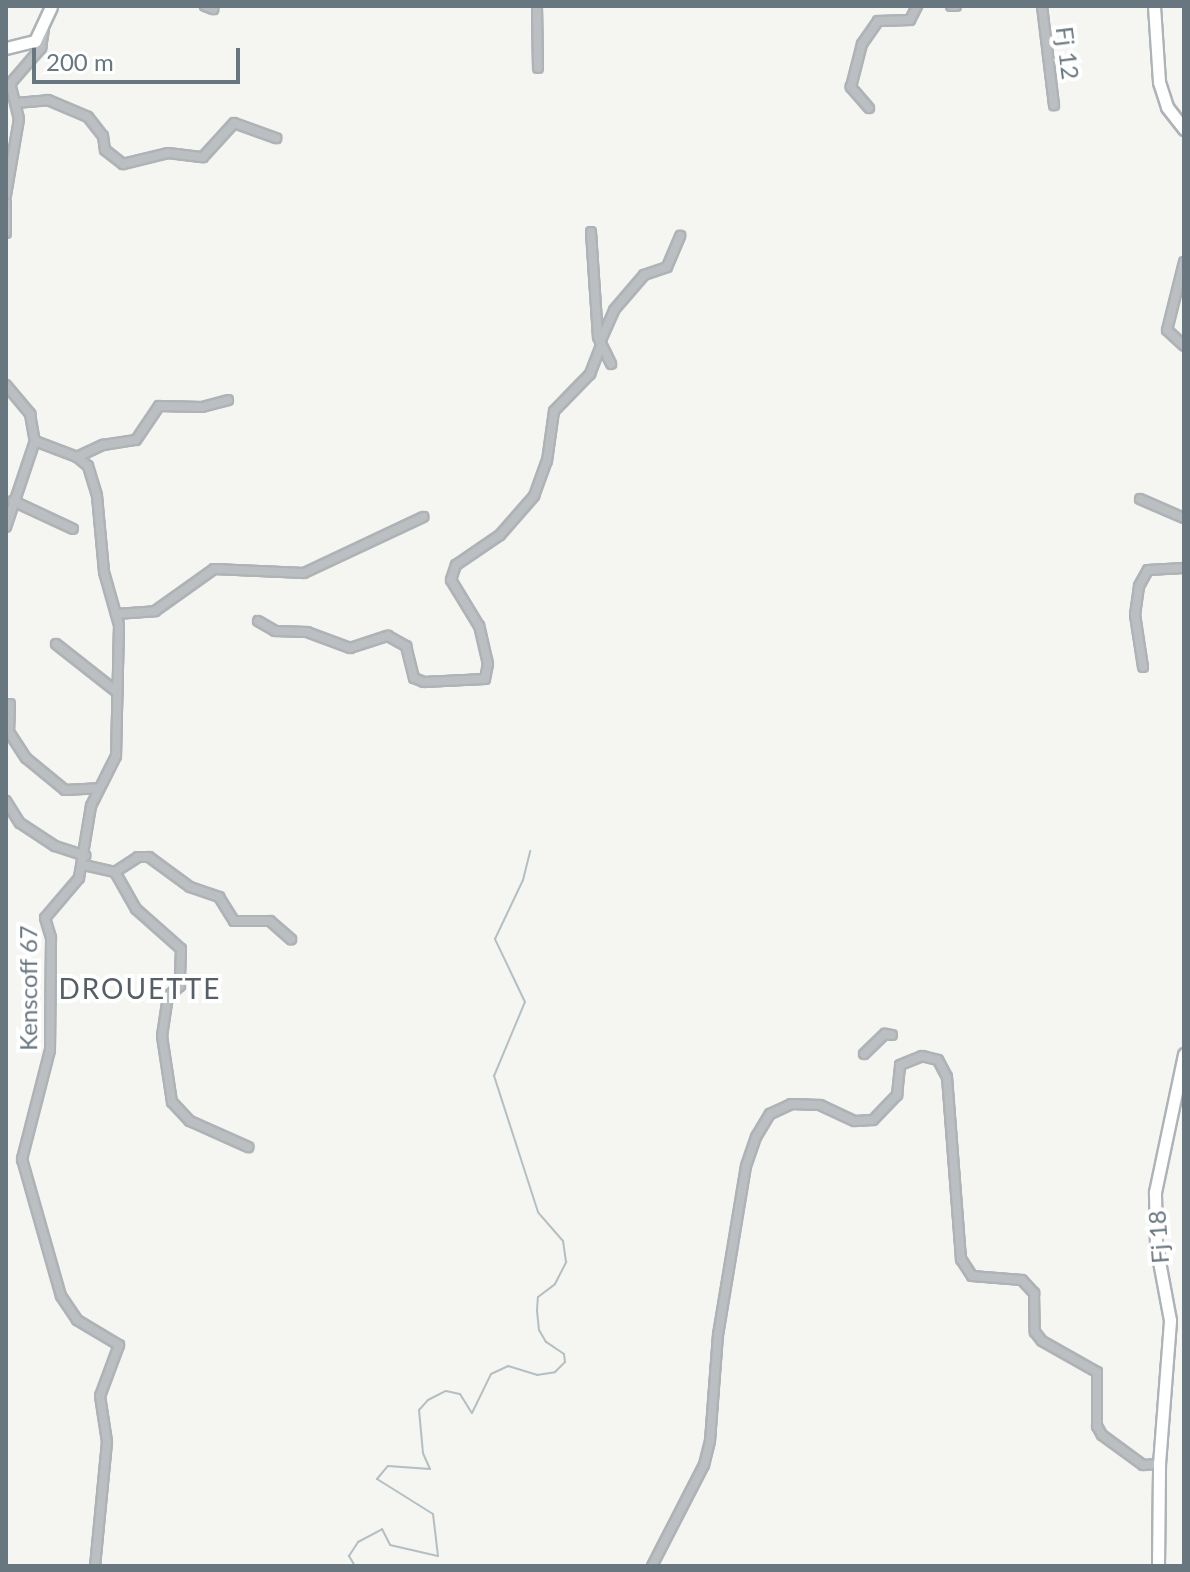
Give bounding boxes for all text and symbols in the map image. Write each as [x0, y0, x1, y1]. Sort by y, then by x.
street label: Fj 12 [1050, 25, 1086, 81]
scale bar [36, 32, 244, 82]
text: 200 m [46, 47, 114, 76]
street label: Kenscoff 67 [14, 925, 42, 1051]
district label: DROUETTE [58, 971, 222, 1005]
street label: Fj 18 [1142, 1209, 1174, 1265]

